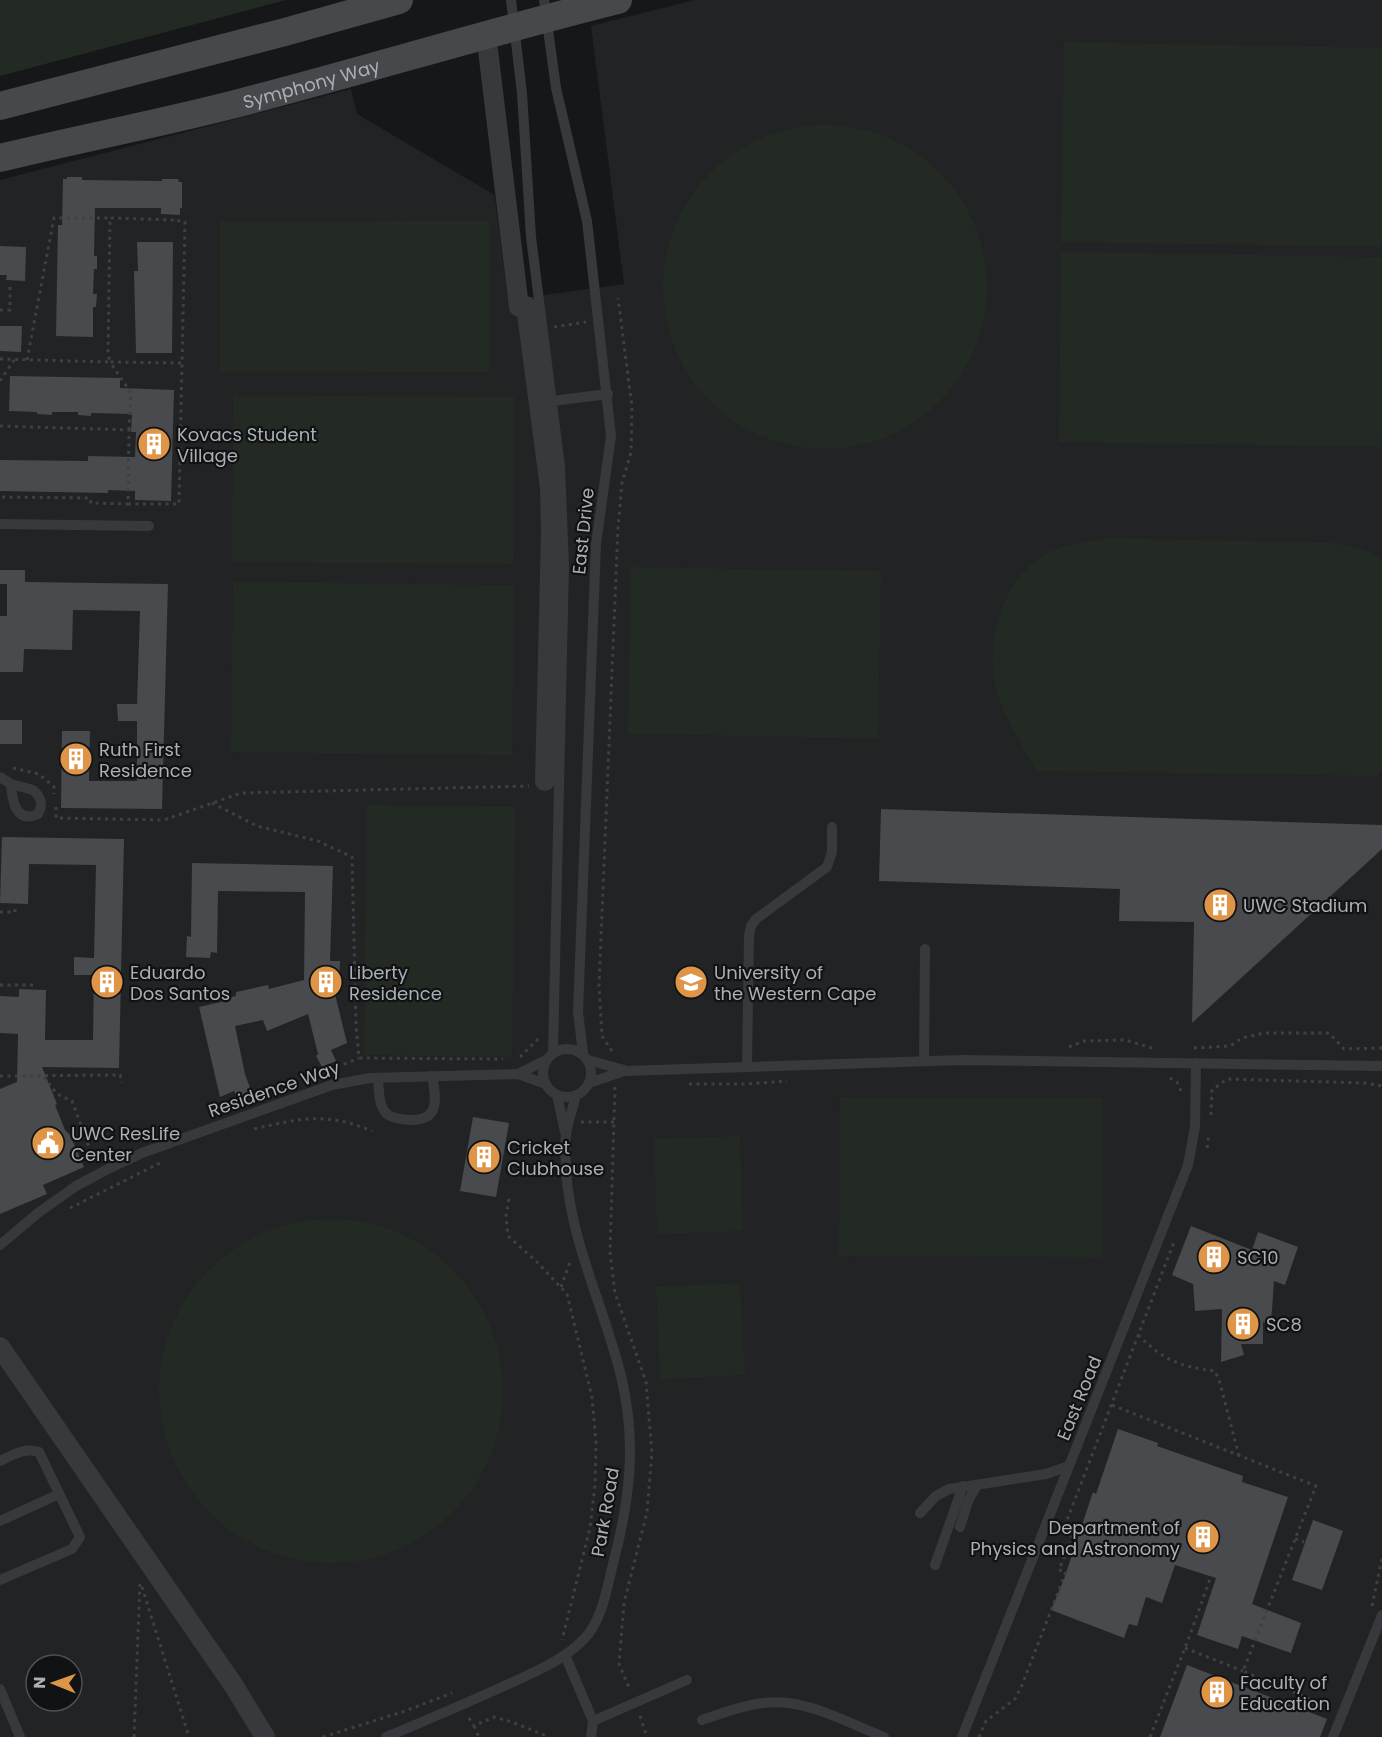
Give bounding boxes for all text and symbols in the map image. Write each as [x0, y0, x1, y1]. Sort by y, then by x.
street label: Symphony Way [240, 53, 382, 114]
place label: Kovacs Student Village [177, 422, 317, 468]
building icon: Kovacs Student Village [136, 426, 172, 462]
street label: East Drive [566, 486, 600, 576]
place label: Ruth First Residence [99, 737, 192, 783]
building icon: Ruth First Residence [58, 741, 94, 777]
building icon: UWC Stadium [1202, 887, 1238, 923]
place label: UWC Stadium [1243, 893, 1367, 918]
place label: Eduardo Dos Santos [130, 960, 230, 1006]
place label: Liberty Residence [349, 960, 442, 1006]
place label: University of the Western Cape [714, 960, 876, 1006]
building icon: Eduardo Dos Santos [89, 964, 125, 1000]
building icon: Liberty Residence [308, 964, 344, 1000]
school or university icon: University of the Western Cape [673, 964, 709, 1000]
street label: Residence Way [205, 1055, 343, 1123]
place label: UWC ResLife Center [71, 1121, 180, 1167]
public building icon: UWC ResLife Center [30, 1125, 66, 1161]
place label: Cricket Clubhouse [507, 1135, 604, 1181]
building icon: Cricket Clubhouse [466, 1139, 502, 1175]
building icon: SC10 [1196, 1239, 1232, 1275]
place label: SC10 [1237, 1245, 1279, 1270]
building icon: SC8 [1225, 1306, 1261, 1342]
place label: SC8 [1266, 1312, 1302, 1337]
street label: East Road [1051, 1352, 1107, 1444]
street label: Park Road [585, 1465, 625, 1559]
place label: Department of Physics and Astronomy [970, 1515, 1180, 1561]
building icon: Department of Physics and Astronomy [1185, 1519, 1221, 1555]
north arrow [24, 1653, 84, 1713]
place label: Faculty of Education [1240, 1670, 1330, 1716]
building icon: Faculty of Education [1199, 1674, 1235, 1710]
text: N [28, 1677, 51, 1689]

